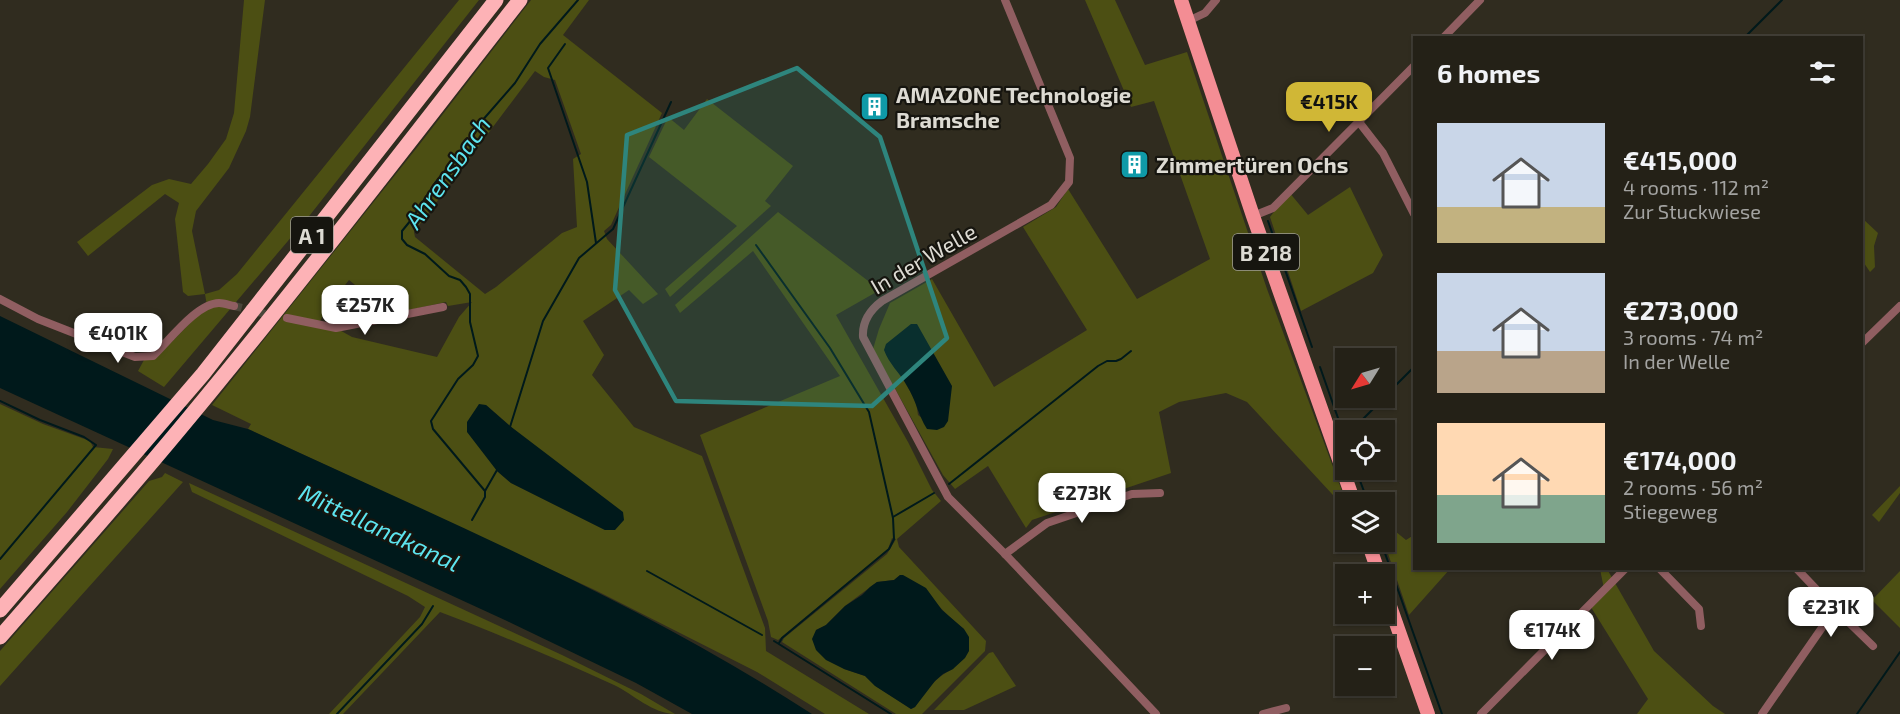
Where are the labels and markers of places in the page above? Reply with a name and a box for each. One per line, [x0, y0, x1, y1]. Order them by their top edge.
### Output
place label: AMAZONE Technologie Bramsche [896, 81, 1131, 132]
pin: €415K [1287, 82, 1371, 133]
building icon: AMAZONE Technologie Bramsche [859, 91, 891, 123]
building icon: Zimmertüren Ochs [1119, 148, 1151, 180]
place label: Zimmertüren Ochs [1156, 151, 1348, 177]
pin: €257K [323, 285, 407, 336]
pin: €401K [76, 313, 160, 364]
pin: €273K [1040, 473, 1124, 524]
pin: €231K [1789, 587, 1873, 638]
pin: €174K [1510, 610, 1594, 661]

